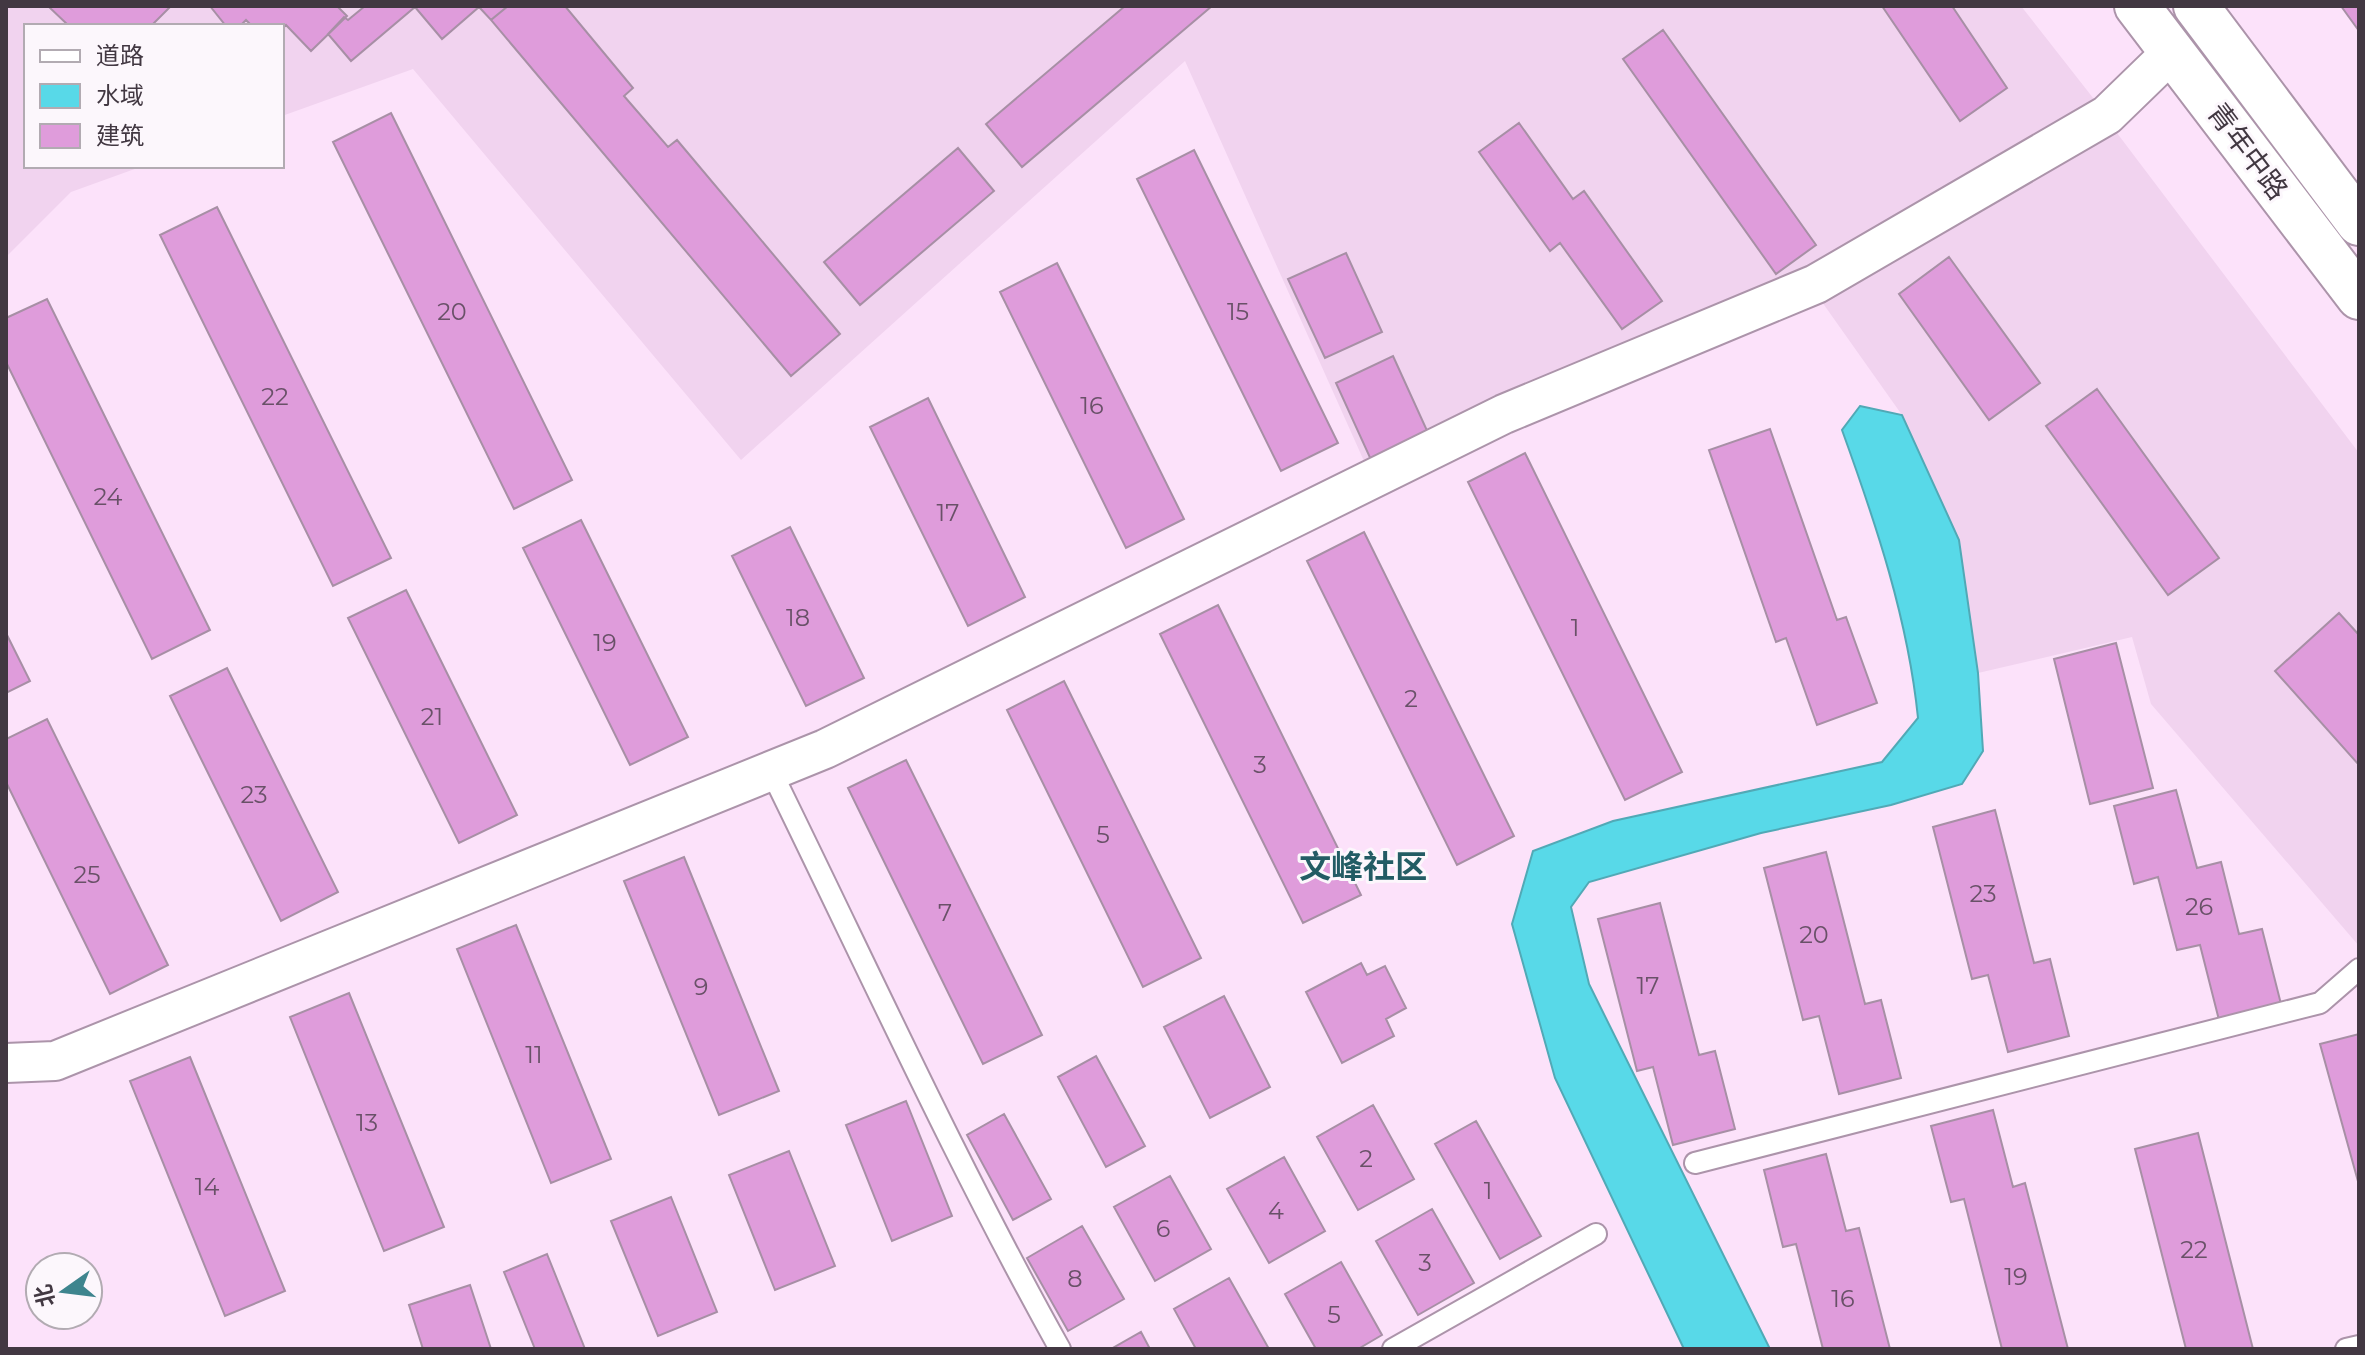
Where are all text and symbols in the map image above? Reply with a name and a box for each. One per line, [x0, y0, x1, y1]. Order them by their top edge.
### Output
legend [24, 24, 284, 168]
text: 道路 [96, 41, 144, 70]
text: 水域 [96, 81, 144, 110]
street label: 青年中路 [2201, 96, 2295, 206]
text: 建筑 [96, 121, 144, 150]
house number: 20 [437, 297, 467, 326]
house number: 15 [1227, 297, 1249, 326]
house number: 22 [261, 382, 289, 411]
house number: 16 [1080, 391, 1104, 420]
house number: 24 [94, 482, 123, 511]
house number: 17 [937, 498, 959, 527]
house number: 18 [786, 603, 810, 632]
house number: 1 [1571, 613, 1579, 642]
house number: 19 [593, 628, 617, 657]
house number: 2 [1404, 684, 1418, 713]
house number: 21 [421, 702, 443, 731]
house number: 3 [1253, 750, 1267, 779]
house number: 23 [240, 780, 268, 809]
house number: 5 [1096, 820, 1110, 849]
district label: 文峰社区 [1299, 847, 1427, 886]
house number: 25 [73, 860, 101, 889]
house number: 23 [1969, 879, 1997, 908]
house number: 26 [2185, 892, 2213, 921]
house number: 7 [938, 898, 952, 927]
house number: 20 [1799, 920, 1829, 949]
house number: 17 [1637, 971, 1659, 1000]
house number: 9 [694, 972, 708, 1001]
house number: 11 [525, 1040, 543, 1069]
house number: 13 [356, 1108, 378, 1137]
house number: 2 [1359, 1144, 1373, 1173]
house number: 14 [195, 1172, 219, 1201]
house number: 1 [1484, 1176, 1492, 1205]
house number: 4 [1268, 1196, 1284, 1225]
house number: 6 [1156, 1214, 1170, 1243]
house number: 22 [2180, 1235, 2208, 1264]
house number: 3 [1418, 1248, 1432, 1277]
north arrow [24, 1251, 104, 1331]
house number: 19 [2004, 1262, 2028, 1291]
house number: 8 [1067, 1264, 1083, 1293]
text: 北 [29, 1282, 61, 1310]
house number: 16 [1831, 1284, 1855, 1313]
house number: 5 [1327, 1300, 1341, 1329]

